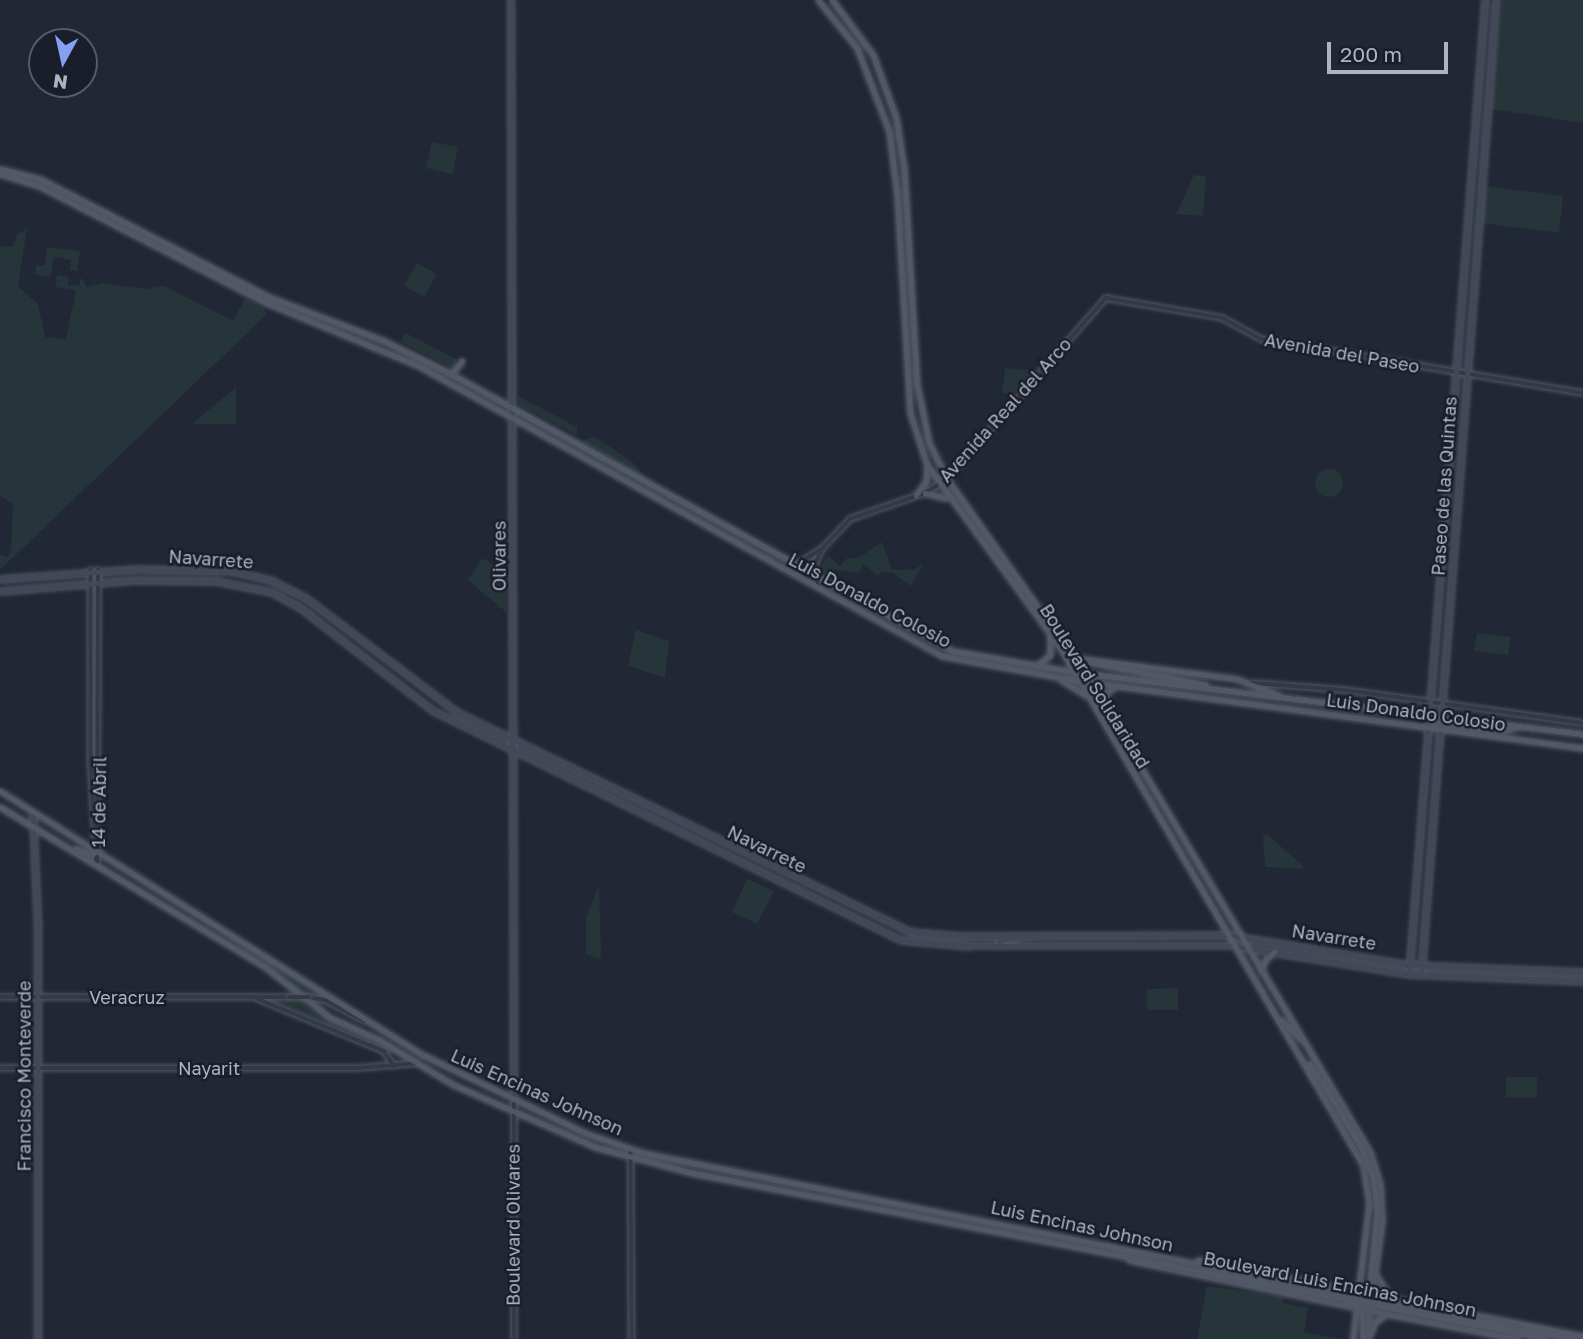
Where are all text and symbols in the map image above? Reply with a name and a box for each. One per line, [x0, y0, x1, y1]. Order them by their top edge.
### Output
north arrow [28, 28, 98, 98]
scale bar [1331, 28, 1452, 72]
text: 200 m [1340, 41, 1402, 67]
text: N [52, 70, 69, 95]
street label: Avenida del Paseo [1263, 329, 1421, 377]
street label: Avenida Real del Arco [934, 333, 1076, 487]
street label: Paseo de las Quintas [1427, 396, 1461, 576]
street label: Olivares [488, 521, 510, 591]
street label: Navarrete [168, 545, 254, 573]
street label: Luis Donaldo Colosio [785, 548, 955, 652]
street label: Boulevard Solidaridad [1036, 600, 1154, 772]
street label: Luis Donaldo Colosio [1325, 689, 1507, 735]
street label: 14 de Abril [87, 756, 111, 848]
street label: Navarrete [724, 821, 810, 877]
street label: Navarrete [1290, 920, 1378, 954]
street label: Francisco Monteverde [13, 980, 35, 1172]
street label: Veracruz [89, 986, 165, 1008]
street label: Luis Encinas Johnson [448, 1044, 626, 1140]
street label: Nayarit [178, 1057, 240, 1079]
street label: Boulevard Olivares [502, 1144, 524, 1306]
street label: Luis Encinas Johnson [989, 1196, 1175, 1256]
street label: Boulevard Luis Encinas Johnson [1202, 1247, 1478, 1321]

